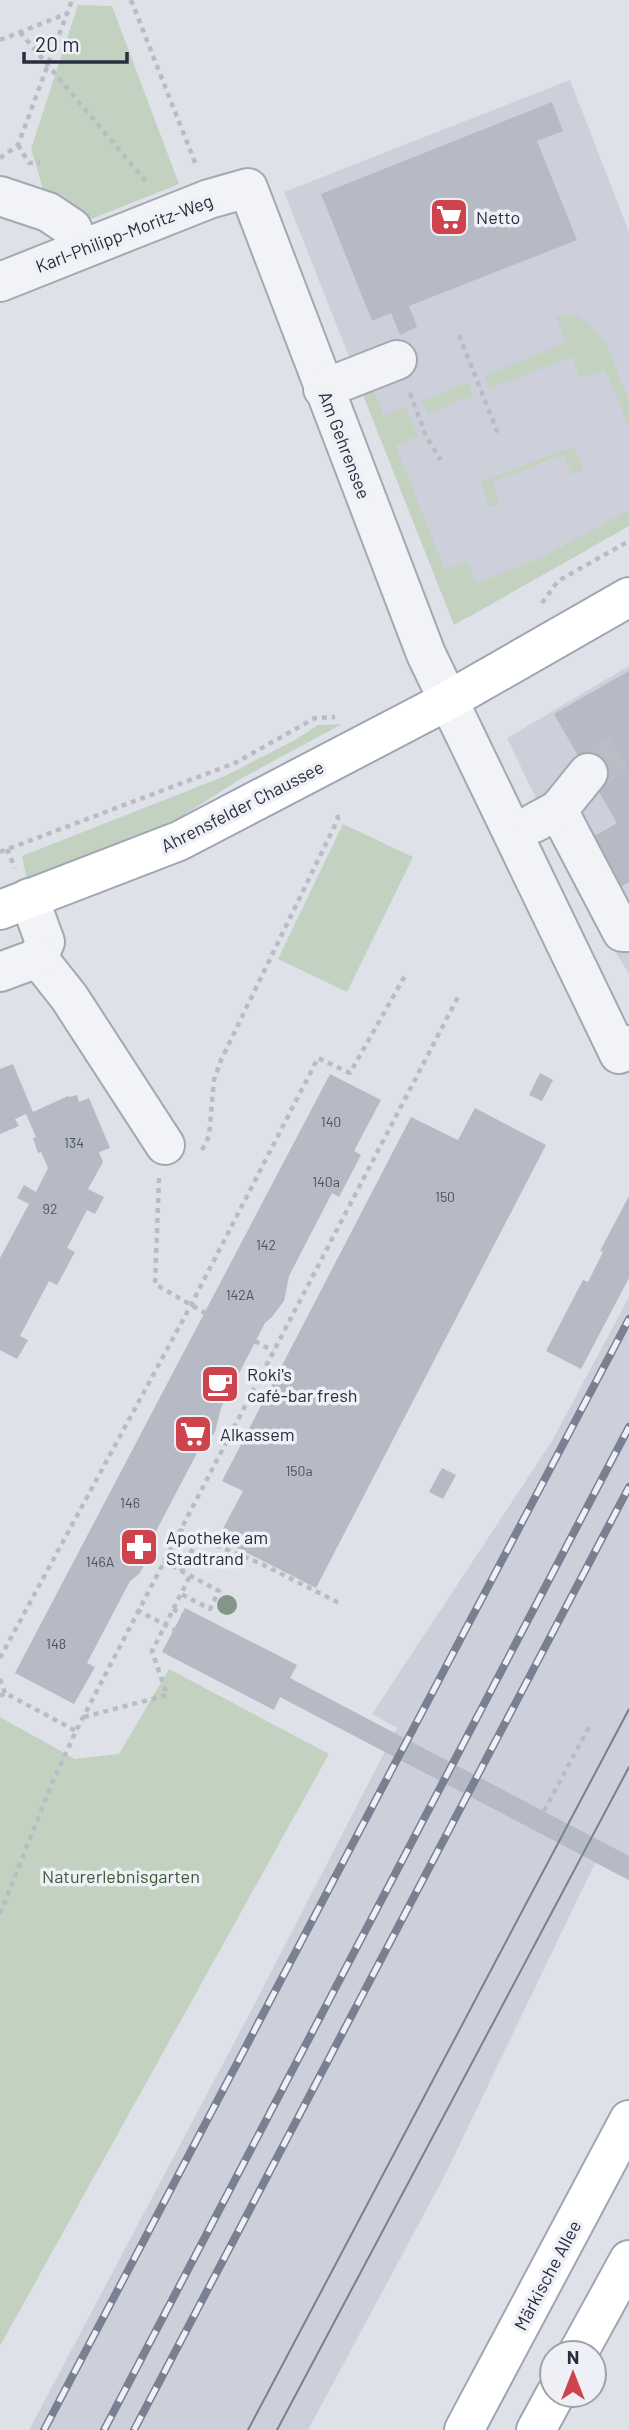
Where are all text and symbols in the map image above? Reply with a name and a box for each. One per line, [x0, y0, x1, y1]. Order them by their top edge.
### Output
scale bar [24, 21, 128, 65]
text: 20 m [35, 31, 80, 56]
street label: Karl-Philipp-Moritz-Weg [32, 189, 216, 277]
supermarket icon: Netto [428, 196, 470, 238]
place label: Netto [476, 206, 520, 228]
street label: Am Gehrensee [314, 388, 376, 502]
street label: Ahrensfelder Chaussee [157, 755, 327, 857]
house number: 140 [321, 1113, 341, 1130]
house number: 134 [64, 1134, 84, 1151]
house number: 140a [312, 1173, 340, 1190]
house number: 150 [435, 1188, 455, 1205]
house number: 92 [43, 1200, 57, 1217]
house number: 142 [256, 1236, 276, 1253]
house number: 142A [226, 1286, 255, 1303]
cafe icon: Roki's café-bar fresh [199, 1363, 241, 1405]
place label: Roki's café-bar fresh [247, 1363, 358, 1406]
supermarket icon: Alkassem [172, 1413, 214, 1455]
place label: Alkassem [220, 1423, 295, 1445]
house number: 150a [285, 1462, 313, 1479]
house number: 146 [120, 1494, 140, 1511]
pharmacy icon: Apotheke am Stadtrand [118, 1526, 160, 1568]
place label: Apotheke am Stadtrand [166, 1526, 268, 1569]
house number: 146A [86, 1553, 115, 1570]
house number: 148 [46, 1635, 66, 1652]
park label: Naturerlebnisgarten [42, 1865, 200, 1887]
street label: Märkische Allee [509, 2216, 585, 2334]
north arrow [538, 2339, 608, 2409]
text: N [567, 2345, 579, 2368]

